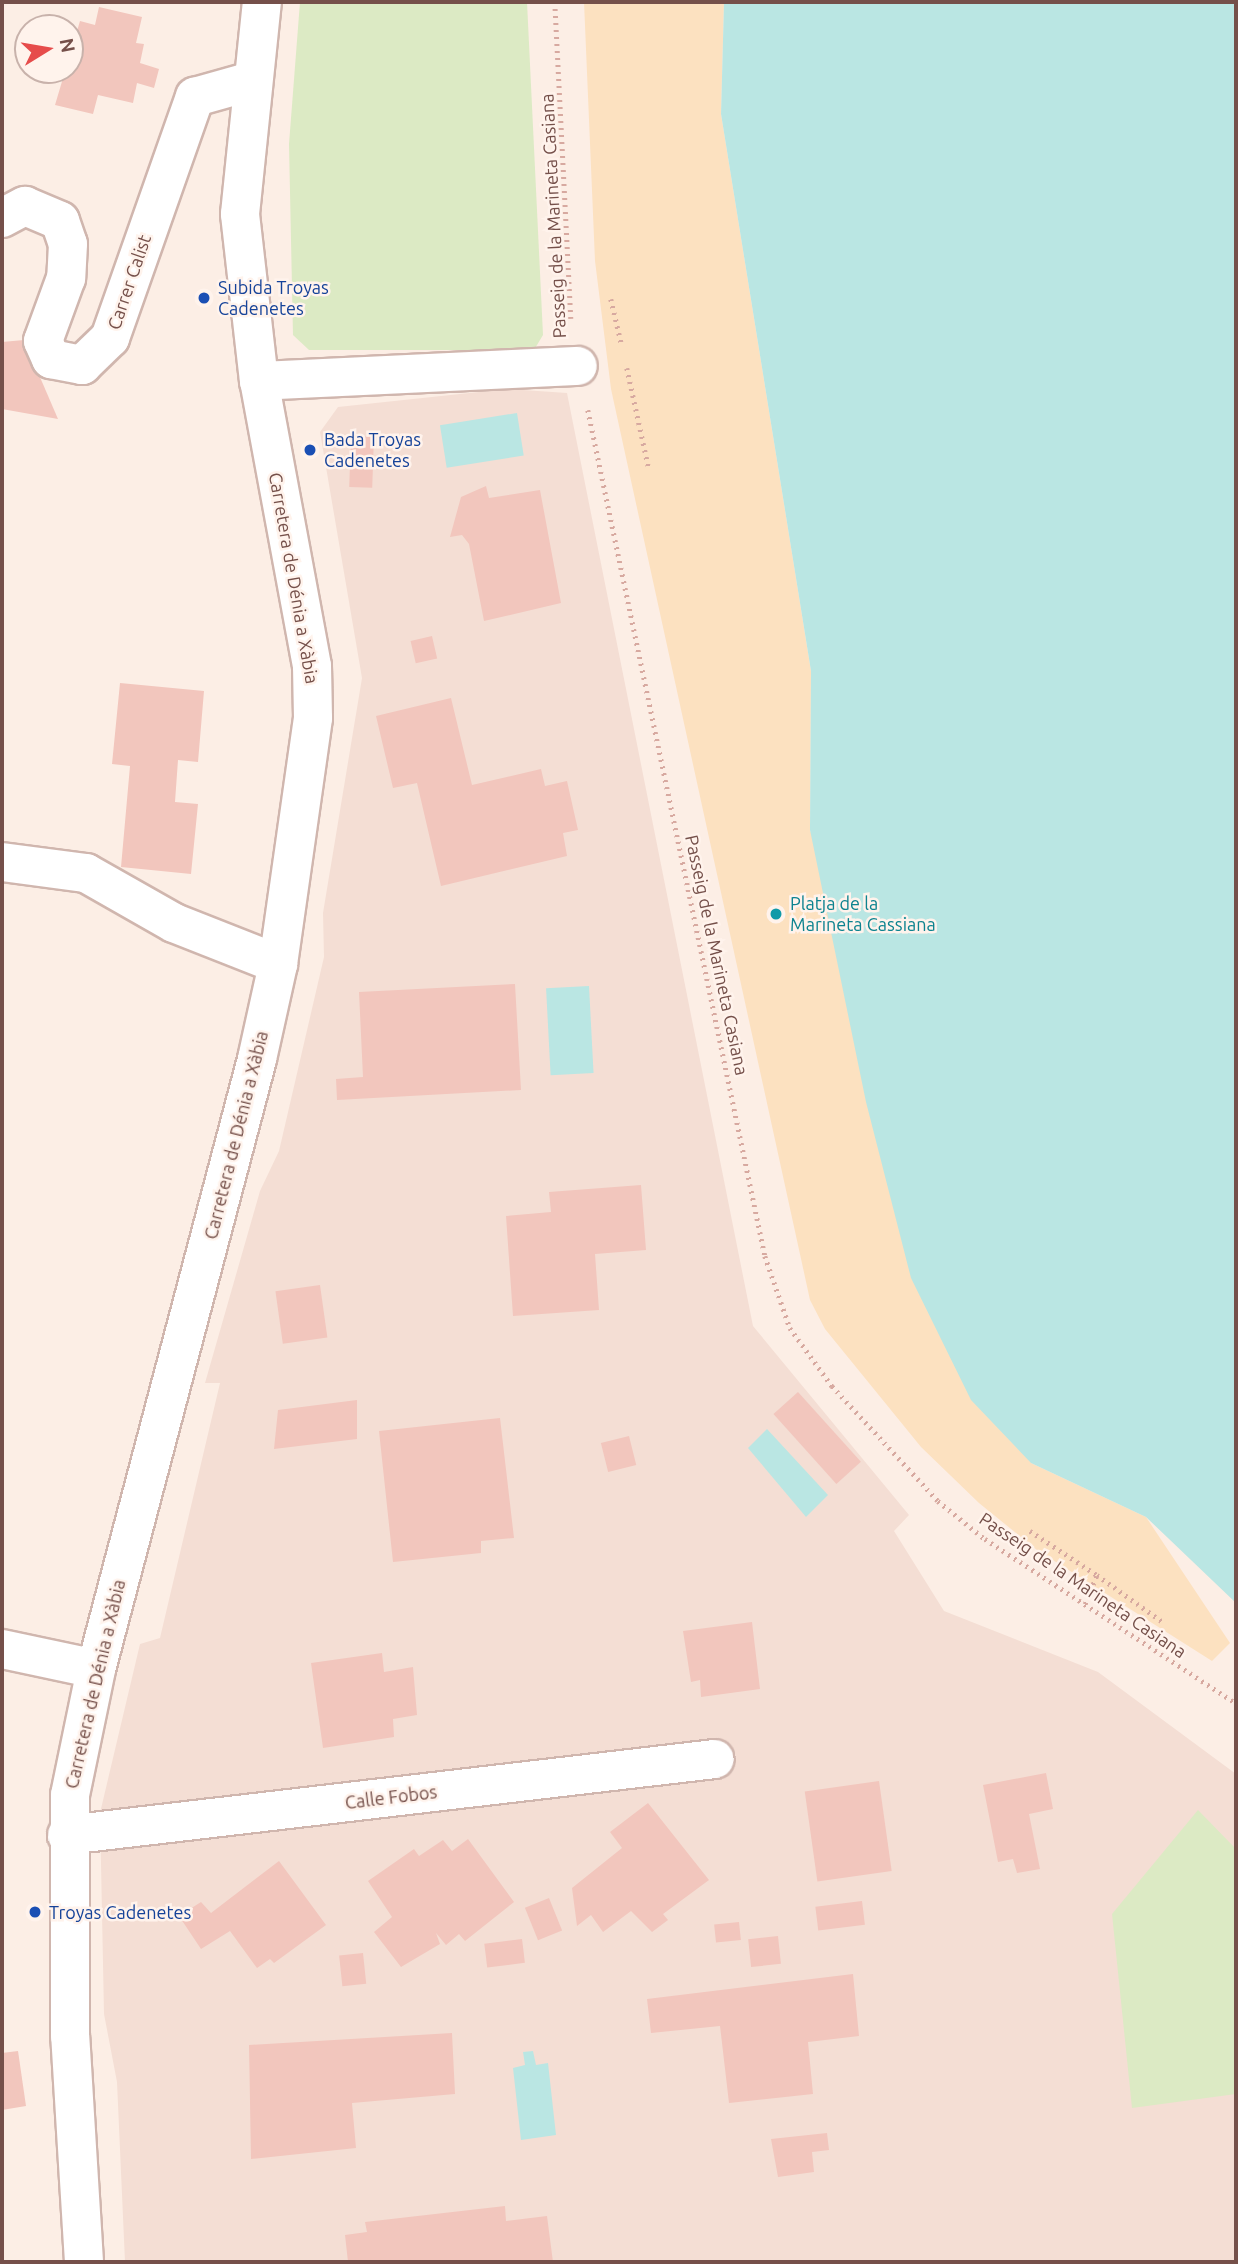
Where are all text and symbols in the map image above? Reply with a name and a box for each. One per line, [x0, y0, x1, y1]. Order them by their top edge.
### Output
north arrow [14, 14, 84, 84]
text: N [55, 36, 80, 54]
street label: Passeig de la Marineta Casiana [536, 93, 570, 339]
street label: Carrer Calist [103, 232, 155, 332]
place label: Subida Troyas Cadenetes [218, 277, 329, 320]
marker: Subida Troyas Cadenetes [196, 290, 212, 306]
place label: Bada Troyas Cadenetes [324, 429, 421, 472]
marker: Bada Troyas Cadenetes [302, 442, 318, 458]
street label: Carretera de Dénia a Xàbia [265, 471, 323, 685]
street label: Passeig de la Marineta Casiana [681, 833, 753, 1077]
place label: Platja de la Marineta Cassiana [790, 893, 936, 936]
marker: Platja de la Marineta Cassiana [768, 906, 784, 922]
street label: Carretera de Dénia a Xàbia [200, 1029, 272, 1241]
street label: Passeig de la Marineta Casiana [975, 1508, 1191, 1662]
street label: Carretera de Dénia a Xàbia [60, 1577, 130, 1791]
street label: Calle Fobos [344, 1781, 438, 1813]
place label: Troyas Cadenetes [49, 1901, 191, 1923]
marker: Troyas Cadenetes [27, 1904, 43, 1920]

